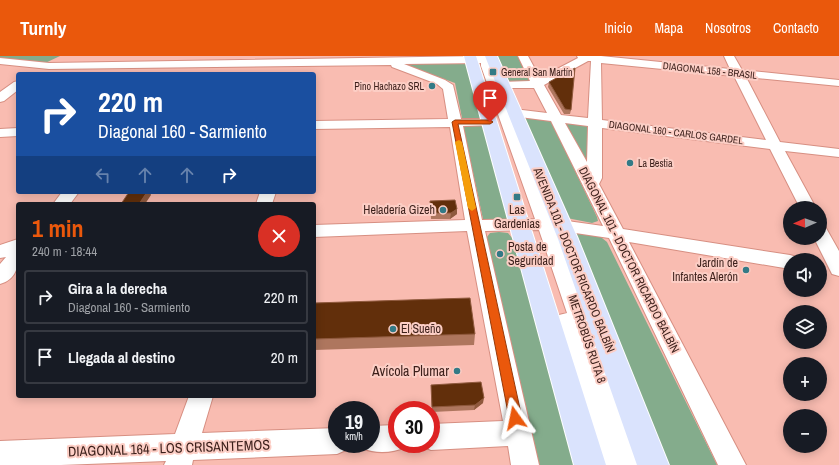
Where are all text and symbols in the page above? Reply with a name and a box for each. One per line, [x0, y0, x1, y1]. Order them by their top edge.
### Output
text: Turnly [20, 15, 66, 41]
text: Inicio [604, 19, 632, 37]
text: Mapa [654, 19, 683, 37]
text: Nosotros [705, 19, 751, 37]
text: Contacto [773, 19, 819, 37]
street label: DIAGONAL 158 - BRASIL [662, 59, 758, 82]
place label: General San Martín [501, 66, 573, 79]
marker: General San Martín [488, 67, 498, 77]
place label: Pino Hachazo SRL [354, 80, 424, 93]
marker: Pino Hachazo SRL [427, 81, 437, 91]
pin [473, 81, 507, 122]
text: 220 m [98, 83, 163, 121]
icon: arrive [479, 87, 501, 109]
icon: right [32, 88, 84, 140]
street label: DIAGONAL 160 - CARLOS GARDEL [608, 118, 744, 147]
text: Diagonal 160 - Sarmiento [98, 119, 267, 144]
place label: La Bestia [638, 157, 673, 170]
marker: La Bestia [625, 158, 635, 168]
icon: left [92, 164, 114, 186]
icon: ahead [134, 164, 156, 186]
icon: ahead [176, 164, 198, 186]
icon: right [218, 164, 240, 186]
street label: AVENIDA 101 - DOCTOR RICARDO BALBÍN [529, 164, 619, 355]
street label: DIAGONAL 101 - DOCTOR RICARDO BALBÍN [575, 164, 683, 356]
marker: Las Gardenias [512, 192, 522, 202]
north arrow [783, 201, 827, 245]
map controls [783, 201, 827, 453]
place label: Heladería Gizeh [363, 202, 435, 218]
place label: Las Gardenias [494, 202, 540, 232]
marker: Heladería Gizeh [438, 205, 448, 215]
text: 1 min [32, 212, 83, 244]
button: close [258, 215, 300, 257]
place label: Posta de Seguridad [508, 239, 553, 269]
text: 240 m · 18:44 [32, 243, 97, 260]
marker: Posta de Seguridad [495, 249, 505, 259]
button: sound [783, 253, 827, 297]
place label: Jardín de Infantes Alerón [672, 255, 738, 285]
marker: Jardín de Infantes Alerón [741, 265, 751, 275]
text: Gira a la derecha [68, 278, 167, 299]
icon: right [34, 286, 56, 308]
text: 220 m [264, 287, 298, 308]
street label: METROBÚS RUTA 8 [564, 293, 610, 385]
text: Diagonal 160 - Sarmiento [68, 299, 190, 316]
button: layers [783, 305, 827, 349]
place label: El Sueño [401, 321, 441, 337]
marker: El Sueño [388, 324, 398, 334]
icon: arrive [34, 346, 56, 368]
text: Llegada al destino [68, 347, 175, 368]
text: 20 m [271, 347, 298, 368]
button: + [783, 357, 827, 401]
place label: Avícola Plumar [371, 362, 449, 380]
marker: Avícola Plumar [452, 366, 462, 376]
position arrow [494, 397, 536, 439]
speed limit sign: 30 [388, 401, 440, 453]
text: 19 [345, 408, 363, 435]
button: − [783, 409, 827, 453]
text: km/h [345, 430, 363, 443]
street label: DIAGONAL 164 - LOS CRISANTEMOS [68, 435, 271, 461]

